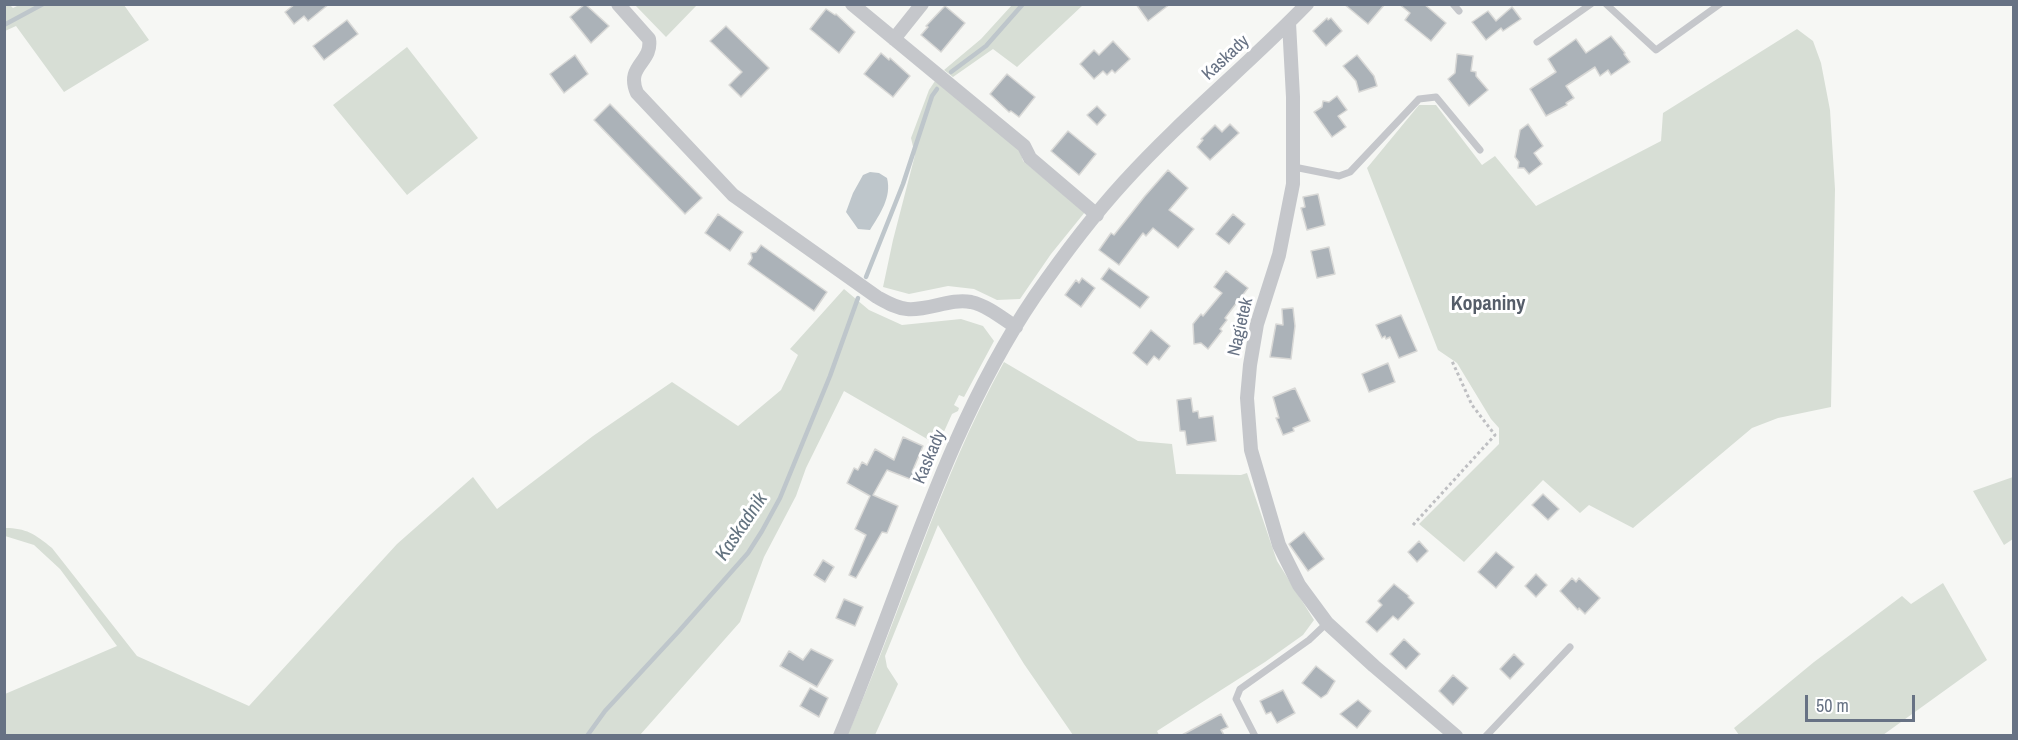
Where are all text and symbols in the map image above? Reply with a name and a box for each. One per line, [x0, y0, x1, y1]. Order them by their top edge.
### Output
street label: Kaskady [1198, 31, 1254, 85]
district label: Kopaniny [1451, 293, 1525, 317]
street label: Nagietek [1224, 296, 1258, 358]
street label: Kaskady [909, 427, 951, 487]
water label: Kaskadnik [711, 489, 773, 565]
scale bar [1808, 683, 1918, 721]
text: 50 m [1816, 693, 1849, 718]

